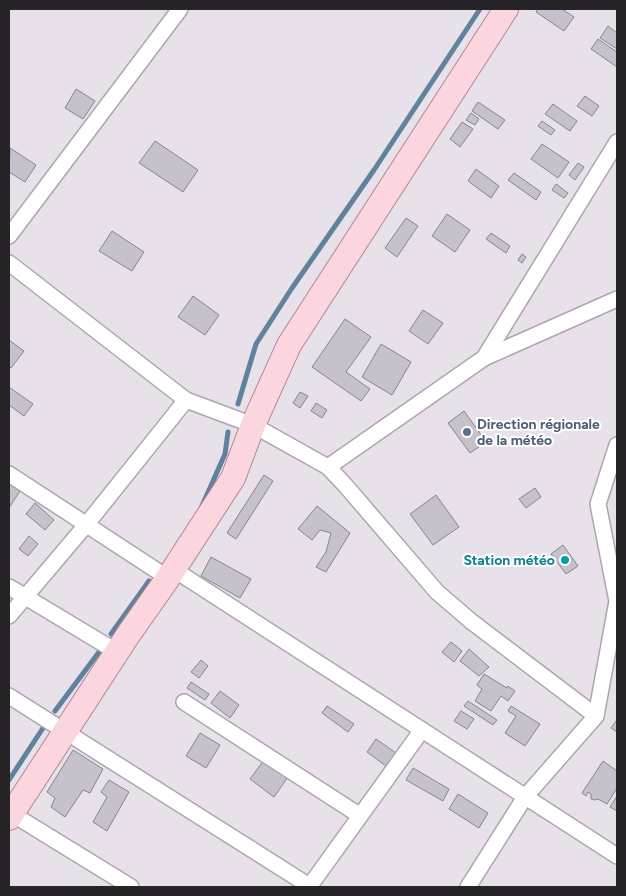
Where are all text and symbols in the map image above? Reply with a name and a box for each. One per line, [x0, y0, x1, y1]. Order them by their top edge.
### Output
place label: Direction régionale de la météo [477, 416, 600, 449]
marker: Direction régionale de la météo [461, 426, 473, 438]
place label: Station météo [463, 552, 555, 569]
marker: Station météo [559, 554, 571, 566]

